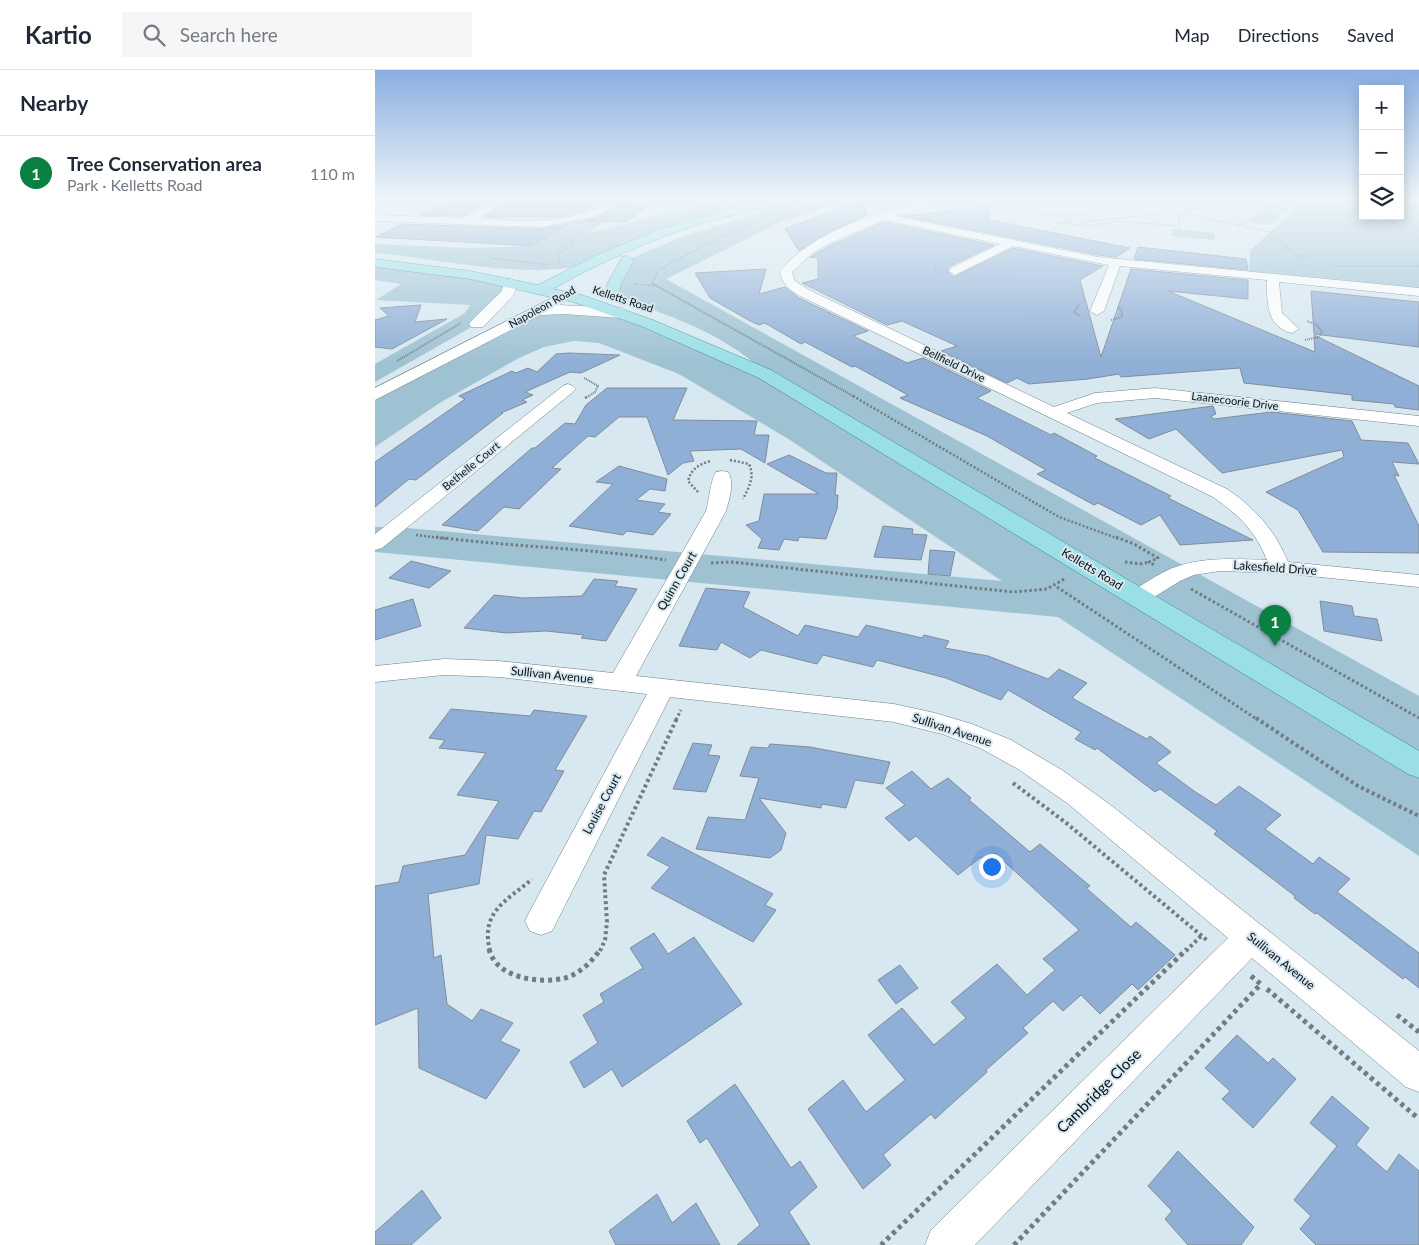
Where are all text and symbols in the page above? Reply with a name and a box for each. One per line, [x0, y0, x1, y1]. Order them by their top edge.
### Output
search box [122, 12, 472, 57]
text: Kartio [25, 20, 92, 49]
icon: search [140, 21, 168, 49]
text: Search here [180, 23, 278, 46]
text: Map [1174, 24, 1210, 46]
text: Directions [1238, 24, 1319, 46]
text: Saved [1347, 24, 1394, 46]
map controls [1359, 85, 1404, 220]
button: + [1359, 85, 1404, 130]
text: Nearby [20, 90, 88, 115]
button: − [1359, 130, 1404, 175]
text: Tree Conservation area [67, 152, 262, 175]
text: 1 [31, 164, 41, 183]
text: 110 m [310, 164, 355, 183]
text: Park · Kelletts Road [67, 175, 202, 194]
button: layers [1359, 175, 1404, 220]
street label: Napoleon Road [506, 283, 577, 330]
street label: Kelletts Road [591, 283, 655, 314]
street label: Bellfield Drive [921, 343, 988, 384]
street label: Laanecoorie Drive [1191, 389, 1280, 412]
street label: Bethelle Court [439, 438, 502, 493]
street label: Kelletts Road [1059, 544, 1126, 593]
street label: Quinn Court [654, 548, 700, 613]
street label: Lakesfield Drive [1233, 557, 1317, 578]
pin: 1 [1259, 605, 1291, 646]
street label: Sullivan Avenue [510, 663, 594, 686]
street label: Sullivan Avenue [910, 710, 994, 749]
street label: Louise Court [579, 770, 624, 837]
your location [979, 854, 1005, 880]
street label: Sullivan Avenue [1244, 929, 1318, 992]
street label: Cambridge Close [1052, 1044, 1144, 1136]

